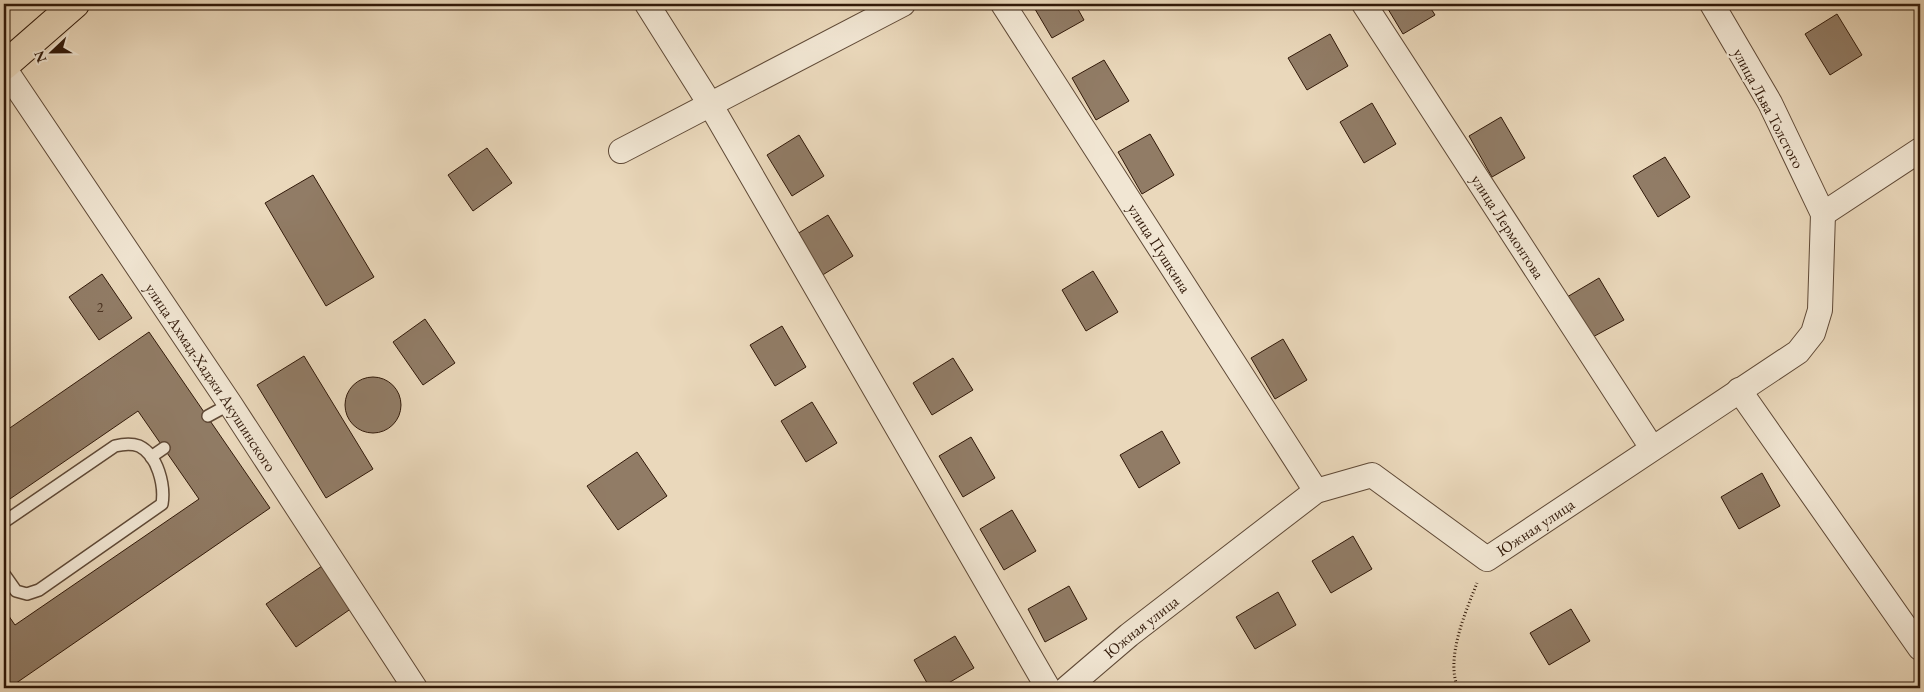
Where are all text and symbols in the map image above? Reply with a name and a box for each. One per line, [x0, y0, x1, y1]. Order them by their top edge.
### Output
north arrow [28, 28, 78, 78]
street label: улица Льва Толстого [1728, 44, 1809, 172]
text: N [29, 48, 50, 65]
street label: улица Лермонтова [1466, 170, 1550, 283]
street label: улица Пушкина [1123, 199, 1196, 298]
street label: улица Ахмад-Хаджи Акушинского [140, 279, 281, 476]
house number: 2 [97, 298, 104, 316]
street label: Южная улица [1492, 493, 1579, 561]
street label: Южная улица [1099, 590, 1183, 663]

